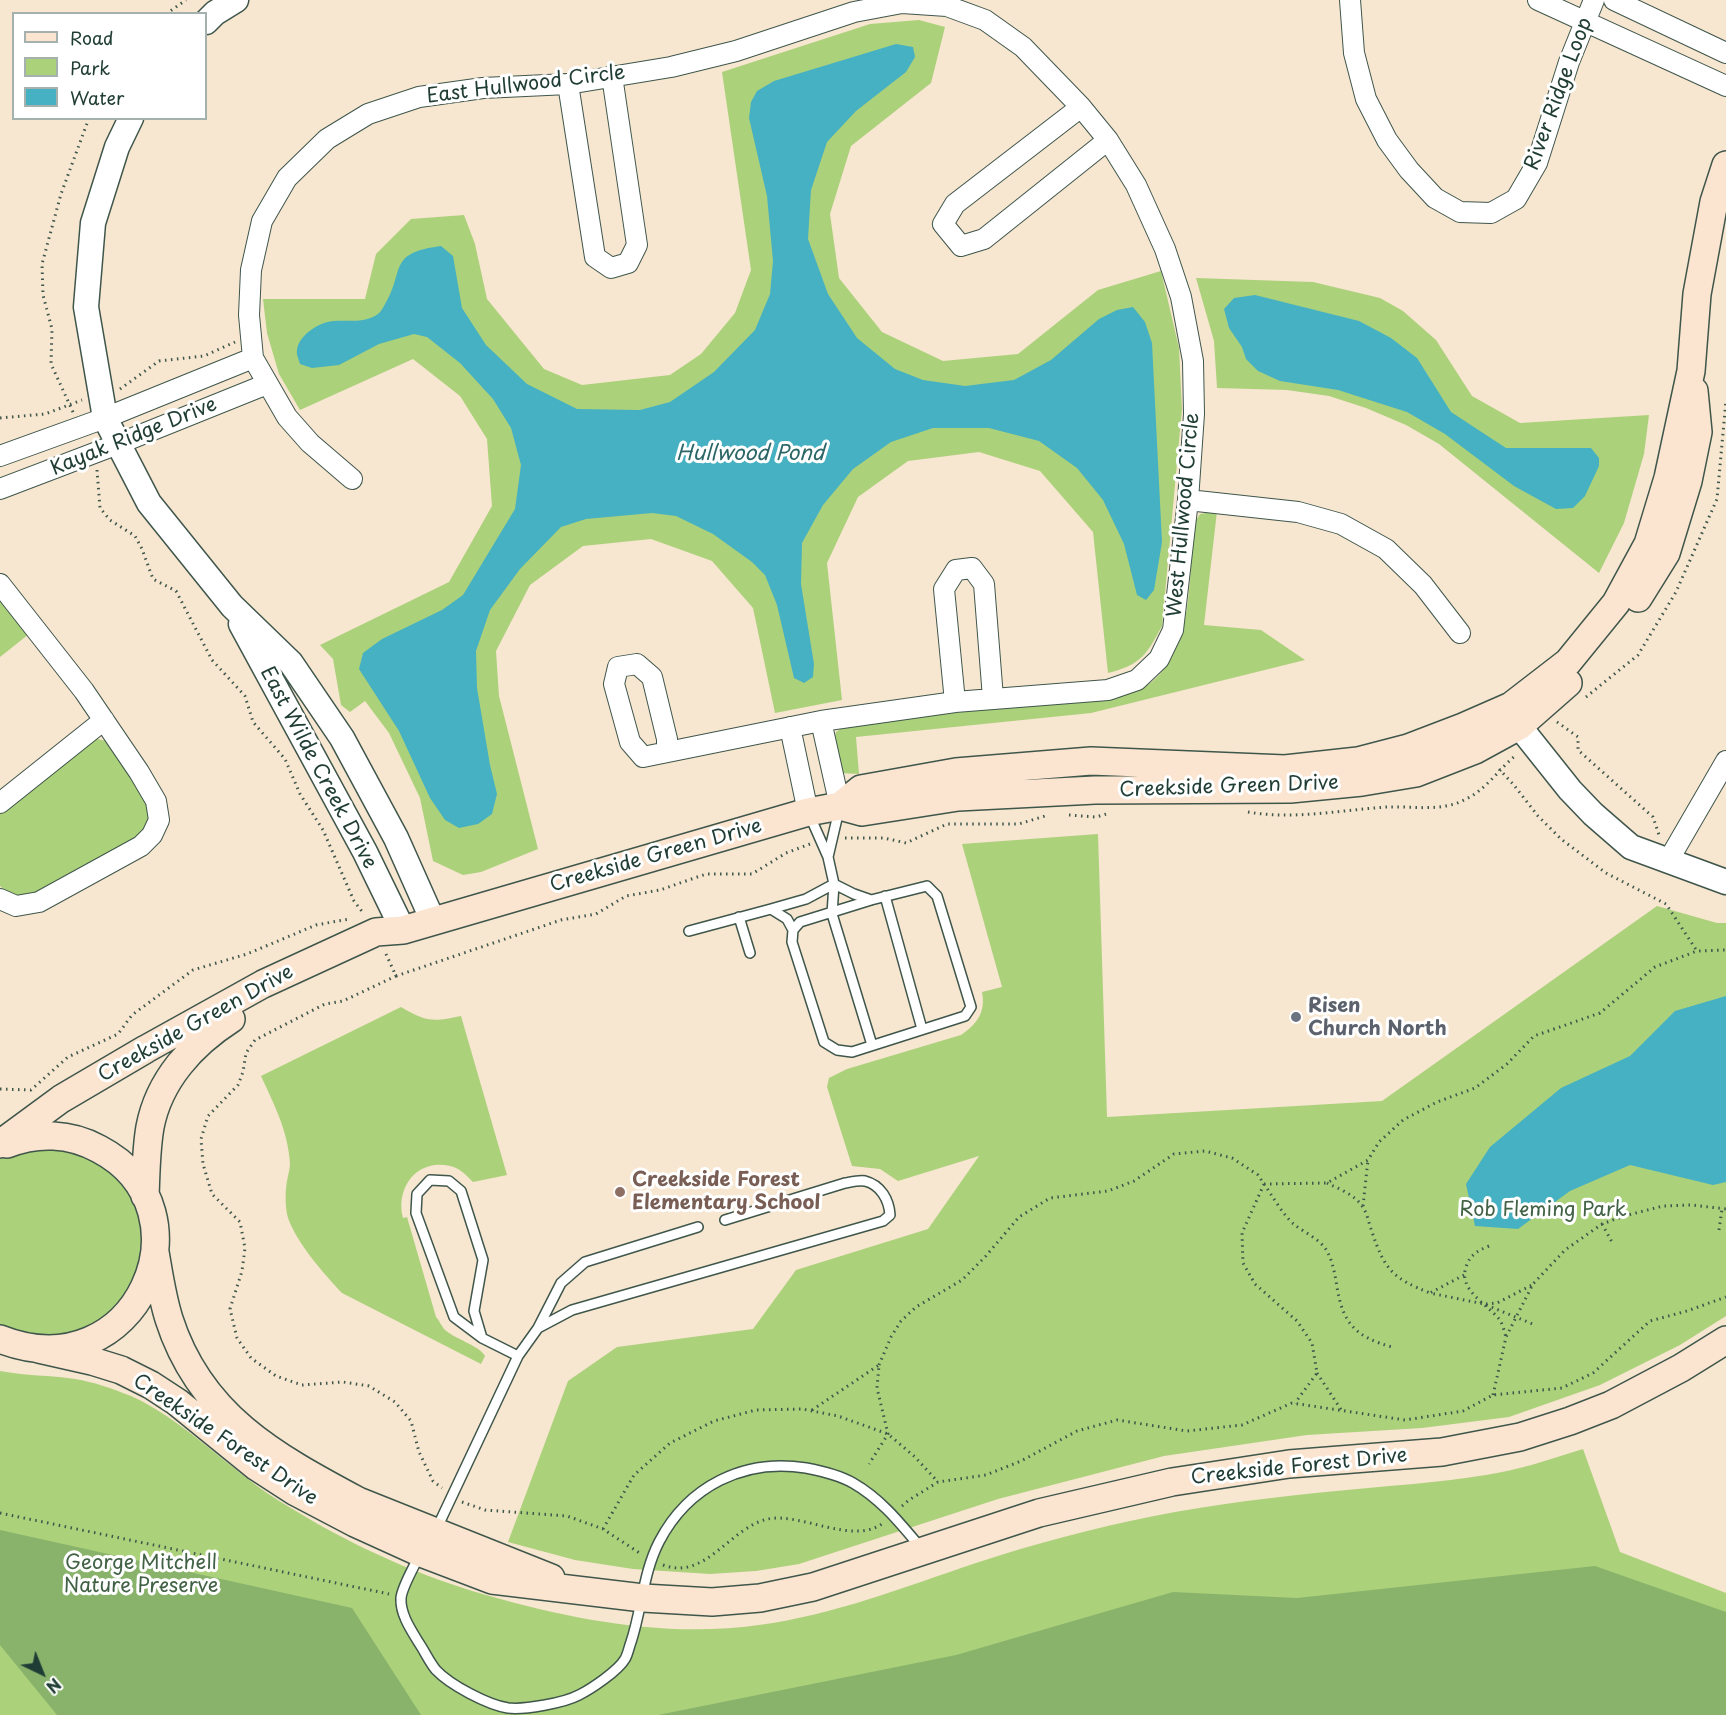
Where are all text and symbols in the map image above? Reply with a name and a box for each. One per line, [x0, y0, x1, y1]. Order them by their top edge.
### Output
legend [12, 12, 207, 120]
street label: River Ridge Loop [1520, 14, 1598, 174]
text: Road [70, 24, 114, 51]
text: Park [70, 54, 110, 81]
street label: East Hullwood Circle [425, 61, 627, 109]
text: Water [70, 84, 124, 111]
street label: Kayak Ridge Drive [47, 393, 221, 481]
street label: West Hullwood Circle [1163, 412, 1205, 618]
water label: Hullwood Pond [676, 441, 824, 467]
street label: East Wilde Creek Drive [255, 663, 381, 873]
street label: Creekside Green Drive [1119, 771, 1339, 803]
street label: Creekside Green Drive [547, 814, 765, 898]
street label: Creekside Green Drive [94, 960, 298, 1088]
place label: Risen Church North [1308, 994, 1447, 1041]
marker: Risen Church North [1289, 1010, 1303, 1024]
place label: Creekside Forest Elementary School [632, 1168, 820, 1215]
marker: Creekside Forest Elementary School [613, 1185, 627, 1199]
park label: Rob Fleming Park [1459, 1198, 1627, 1222]
street label: Creekside Forest Drive [128, 1369, 322, 1511]
street label: Creekside Forest Drive [1190, 1444, 1408, 1490]
park label: George Mitchell Nature Preserve [64, 1551, 218, 1598]
north arrow [12, 1643, 72, 1703]
text: N [41, 1673, 67, 1699]

